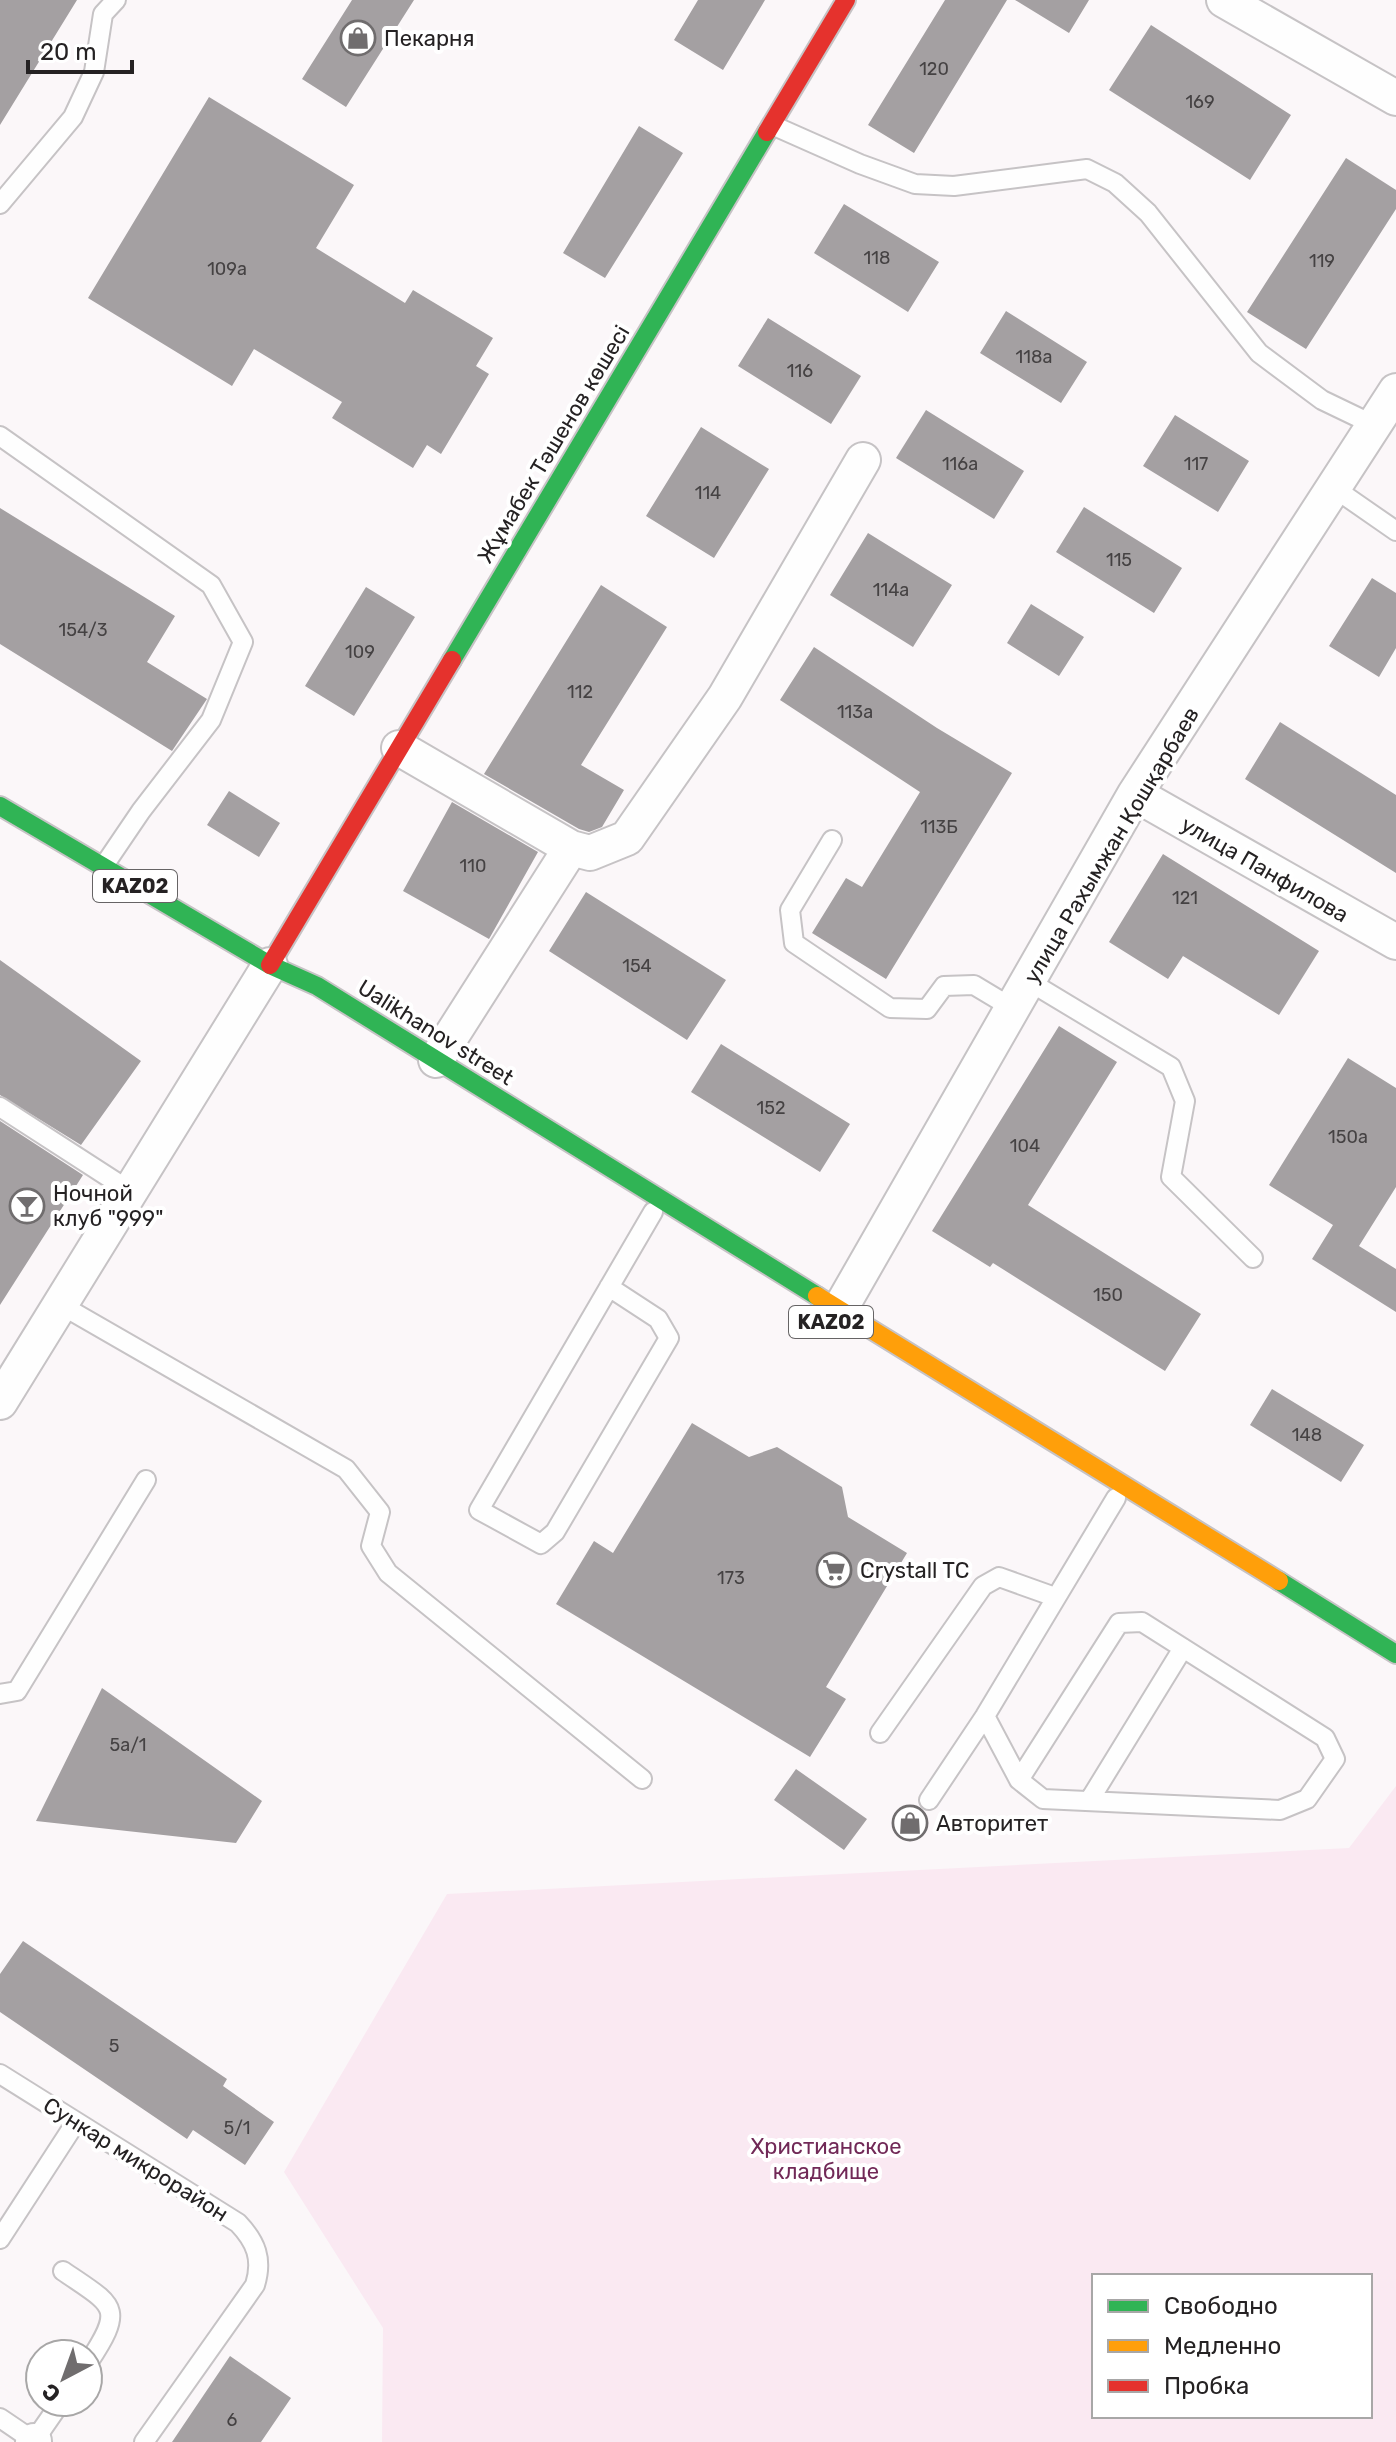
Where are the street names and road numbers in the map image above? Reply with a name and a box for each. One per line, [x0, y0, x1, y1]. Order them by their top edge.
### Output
street label: Жұмабек Тәшенов көшесі [472, 320, 635, 568]
street label: улица Рахымжан Қошқарбаев [1018, 702, 1205, 988]
street label: улица Панфилова [1176, 810, 1353, 928]
road number: KАZ02 [93, 870, 177, 902]
street label: Ualikhanov street [353, 974, 519, 1091]
road number: KАZ02 [789, 1306, 873, 1338]
street label: Сункар микрорайон [38, 2091, 233, 2227]

